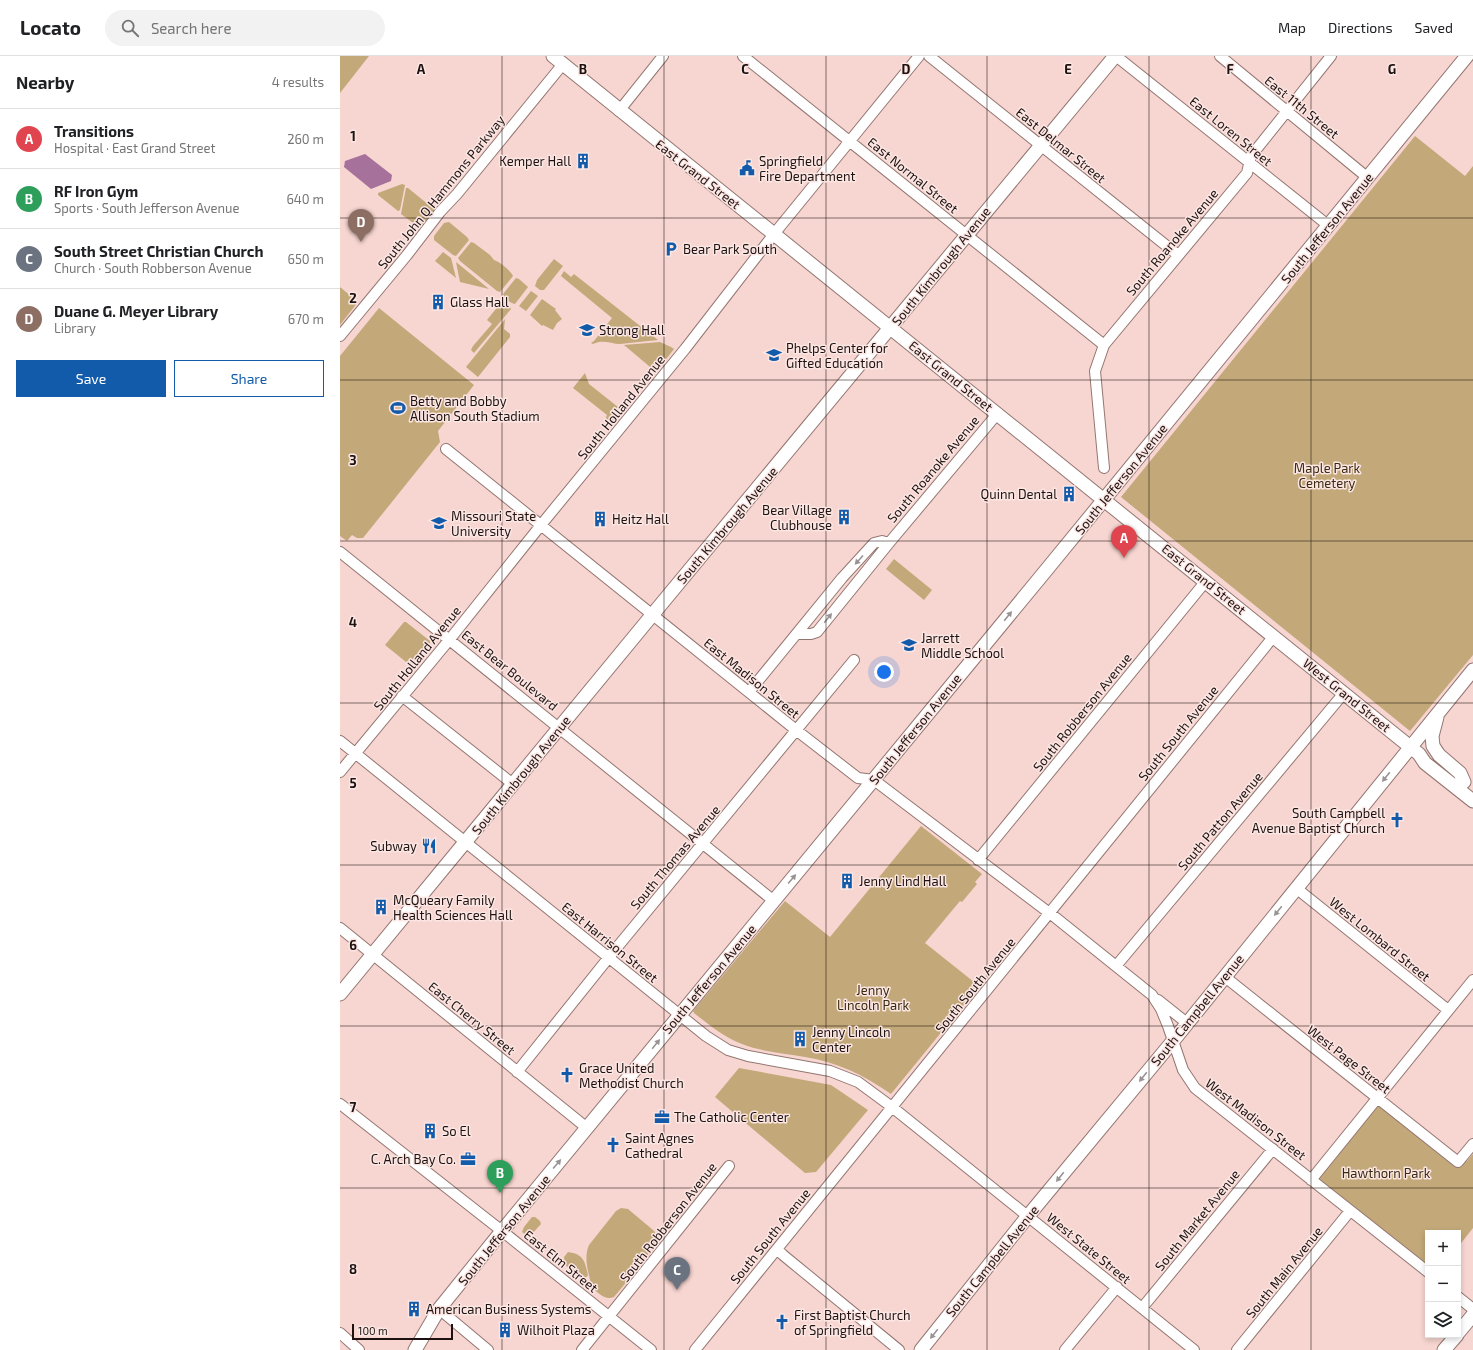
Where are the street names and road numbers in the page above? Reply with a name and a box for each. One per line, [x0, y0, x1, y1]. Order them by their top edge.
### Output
street label: East 11th Street [1262, 72, 1342, 142]
street label: East Loren Street [1187, 93, 1276, 169]
street label: East Delmar Street [1013, 104, 1109, 186]
street label: South John Q Hammons Parkway [374, 112, 508, 272]
street label: East Normal Street [865, 134, 961, 216]
street label: East Grand Street [652, 136, 744, 212]
street label: South Jefferson Avenue [1277, 169, 1377, 287]
street label: South Roanoke Avenue [1123, 185, 1221, 299]
street label: South Kimbrough Avenue [888, 203, 994, 329]
street label: East Grand Street [906, 337, 996, 415]
street label: South Holland Avenue [574, 352, 668, 462]
street label: South Roanoke Avenue [884, 412, 982, 526]
street label: South Jefferson Avenue [1071, 420, 1171, 538]
street label: South Kimbrough Avenue [673, 463, 781, 587]
street label: East Grand Street [1159, 540, 1249, 618]
street label: South Holland Avenue [370, 603, 464, 713]
street label: East Bear Boulevard [459, 626, 561, 714]
street label: East Madison Street [701, 634, 803, 722]
street label: South Robberson Avenue [1029, 650, 1135, 774]
street label: West Grand Street [1300, 655, 1394, 735]
street label: South Jefferson Avenue [865, 670, 965, 788]
street label: South South Avenue [1135, 682, 1221, 784]
street label: South Kimbrough Avenue [468, 712, 574, 838]
street label: South Patton Avenue [1174, 769, 1266, 873]
street label: South Thomas Avenue [627, 802, 723, 912]
street label: West Lombard Street [1326, 893, 1434, 985]
street label: East Harrison Street [559, 898, 661, 986]
street label: South Jefferson Avenue [659, 921, 759, 1037]
street label: South South Avenue [932, 934, 1018, 1036]
street label: South Campbell Avenue [1147, 951, 1247, 1069]
street label: East Cherry Street [425, 978, 519, 1058]
street label: West Page Street [1304, 1021, 1394, 1097]
street label: West Madison Street [1202, 1075, 1310, 1163]
street label: South Robberson Avenue [616, 1159, 720, 1285]
street label: South Market Avenue [1151, 1166, 1243, 1274]
street label: South Jefferson Avenue [454, 1171, 554, 1289]
street label: South South Avenue [727, 1185, 813, 1287]
street label: South Campbell Avenue [942, 1202, 1042, 1320]
street label: West State Street [1044, 1209, 1134, 1287]
street label: South Main Avenue [1242, 1223, 1326, 1321]
street label: East Elm Street [521, 1226, 601, 1296]

